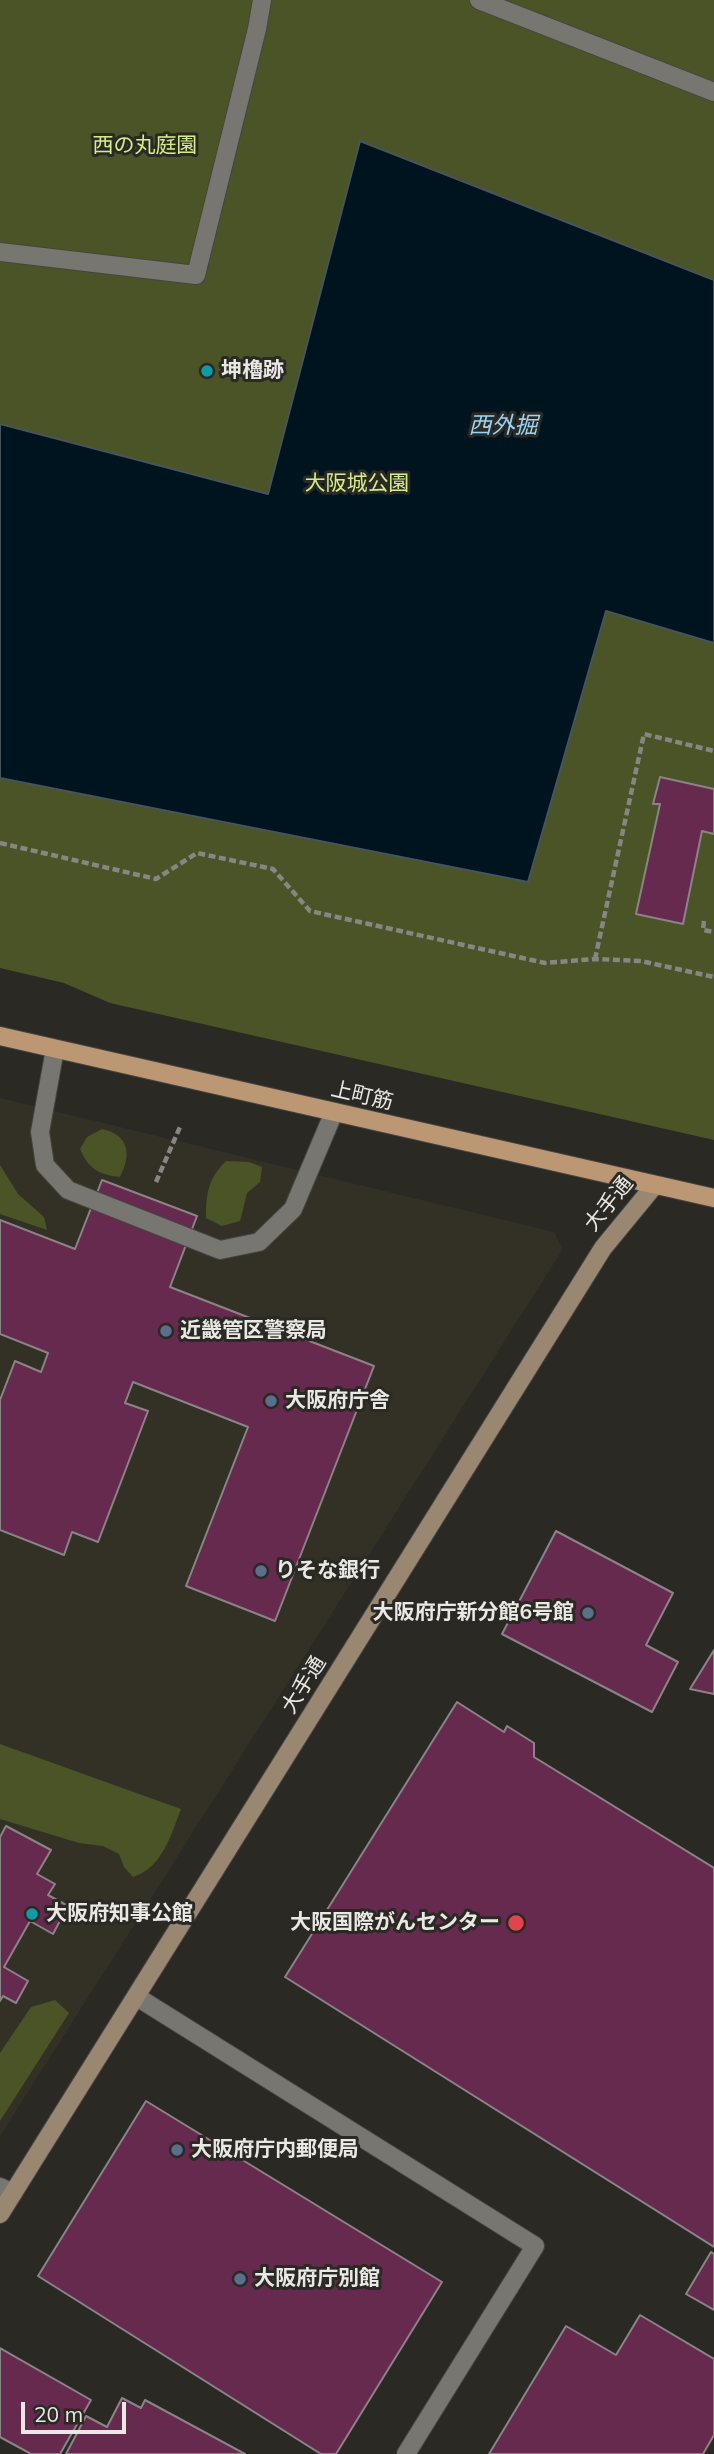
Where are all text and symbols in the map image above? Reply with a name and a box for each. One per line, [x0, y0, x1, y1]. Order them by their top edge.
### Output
park label: 西の丸庭園 [93, 133, 197, 159]
place label: 坤櫓跡 [221, 358, 284, 384]
marker: 坤櫓跡 [199, 363, 215, 379]
water label: 西外掘 [469, 412, 537, 440]
park label: 大阪城公園 [305, 471, 409, 497]
street label: 上町筋 [328, 1077, 396, 1115]
street label: 大手通 [579, 1172, 639, 1236]
place label: 近畿管区警察局 [180, 1318, 327, 1344]
marker: 近畿管区警察局 [158, 1323, 174, 1339]
place label: 大阪府庁舎 [285, 1388, 390, 1414]
marker: 大阪府庁舎 [263, 1393, 279, 1409]
place label: りそな銀行 [275, 1558, 380, 1584]
marker: りそな銀行 [253, 1563, 269, 1579]
place label: 大阪府庁新分館6号館 [372, 1600, 574, 1626]
marker: 大阪府庁新分館6号館 [580, 1605, 596, 1621]
street label: 大手通 [277, 1652, 331, 1718]
place label: 大阪府知事公館 [46, 1901, 193, 1927]
marker: 大阪府知事公館 [24, 1906, 40, 1922]
place label: 大阪国際がんセンター [290, 1910, 500, 1936]
marker: 大阪国際がんセンター [506, 1913, 526, 1933]
place label: 大阪府庁内郵便局 [191, 2137, 359, 2163]
marker: 大阪府庁内郵便局 [169, 2142, 185, 2158]
place label: 大阪府庁別館 [254, 2266, 380, 2292]
marker: 大阪府庁別館 [232, 2271, 248, 2287]
scale bar [24, 2388, 130, 2432]
text: 20 m [34, 2401, 83, 2427]

